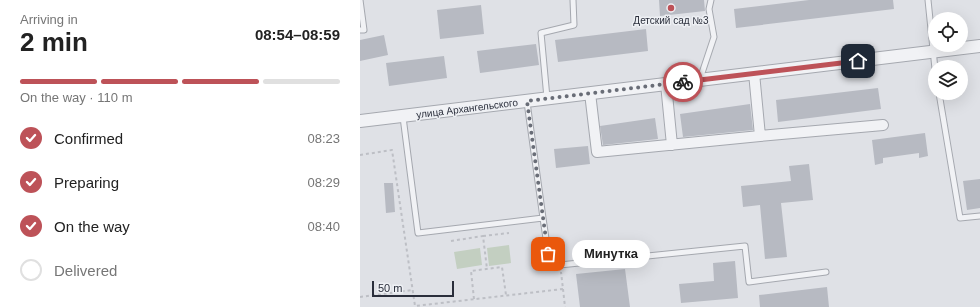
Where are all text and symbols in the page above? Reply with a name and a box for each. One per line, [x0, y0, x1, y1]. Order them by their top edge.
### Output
marker: Детский сад №3 [666, 3, 676, 13]
text: Arriving in [20, 12, 78, 27]
map controls [928, 12, 968, 100]
button: locate [928, 12, 968, 52]
place label: Детский сад №3 [633, 15, 709, 26]
text: 08:54–08:59 [255, 26, 340, 43]
text: 2 min [20, 27, 88, 57]
pin [841, 44, 875, 78]
icon: home [847, 50, 869, 72]
button: layers [928, 60, 968, 100]
courier [663, 62, 703, 102]
icon: bike [672, 71, 694, 93]
text: On the way · 110 m [20, 90, 132, 105]
street label: улица Архангельского [416, 97, 519, 120]
icon: check [20, 127, 42, 149]
text: Confirmed [54, 130, 123, 147]
text: 08:23 [307, 131, 340, 146]
icon: check [20, 171, 42, 193]
text: Preparing [54, 174, 119, 191]
text: 08:29 [307, 175, 340, 190]
icon: check [20, 215, 42, 237]
text: On the way [54, 218, 130, 235]
text: 08:40 [307, 219, 340, 234]
pin [531, 237, 565, 271]
callout: Минутка [572, 240, 650, 268]
icon: bag [537, 243, 559, 265]
text: Минутка [584, 246, 638, 261]
text: Delivered [54, 262, 117, 279]
scale bar [372, 279, 454, 298]
text: 50 m [378, 282, 402, 294]

